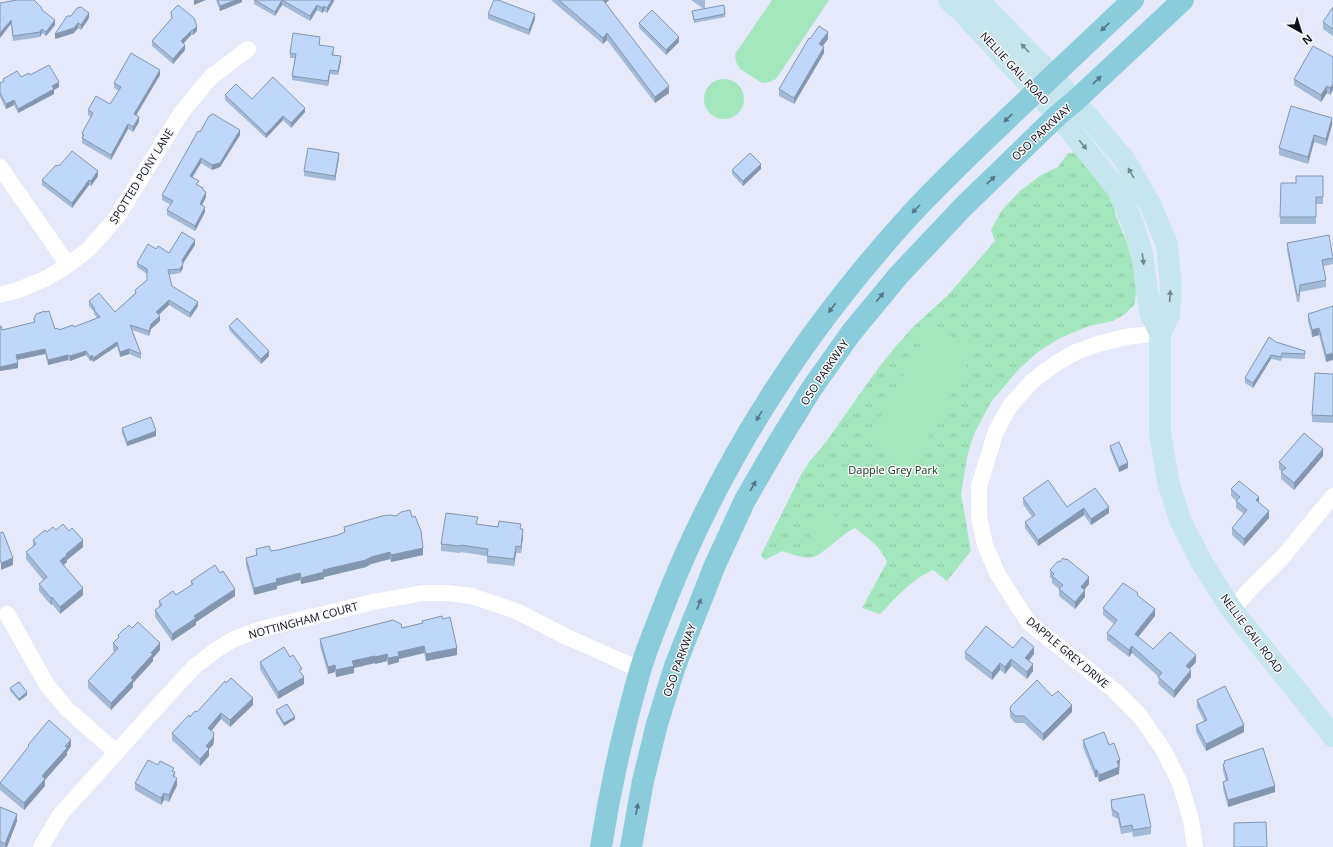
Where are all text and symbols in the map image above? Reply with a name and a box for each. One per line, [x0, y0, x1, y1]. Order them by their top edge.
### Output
north arrow [1281, 12, 1321, 52]
one-way arrow [1100, 22, 1110, 31]
street label: NELLIE GAIL ROAD [977, 28, 1053, 108]
text: N [1299, 32, 1316, 49]
one-way arrow [1020, 43, 1030, 53]
one-way arrow [1092, 75, 1103, 84]
street label: OSO PARKWAY [1008, 100, 1075, 164]
one-way arrow [1003, 113, 1013, 123]
street label: SPOTTED PONY LANE [106, 125, 176, 227]
one-way arrow [1078, 140, 1087, 151]
one-way arrow [1128, 167, 1135, 178]
one-way arrow [986, 175, 996, 184]
one-way arrow [911, 204, 921, 214]
one-way arrow [1140, 252, 1146, 265]
one-way arrow [1167, 290, 1174, 302]
one-way arrow [876, 292, 885, 303]
one-way arrow [828, 303, 836, 314]
street label: OSO PARKWAY [796, 335, 852, 408]
one-way arrow [755, 411, 763, 421]
park label: Dapple Grey Park [848, 462, 938, 477]
one-way arrow [750, 480, 757, 492]
street label: NELLIE GAIL ROAD [1217, 591, 1287, 675]
street label: NOTTINGHAM COURT [247, 598, 359, 642]
one-way arrow [697, 598, 703, 610]
street label: DAPPLE GREY DRIVE [1024, 613, 1112, 691]
street label: OSO PARKWAY [659, 621, 699, 698]
one-way arrow [635, 802, 641, 815]

